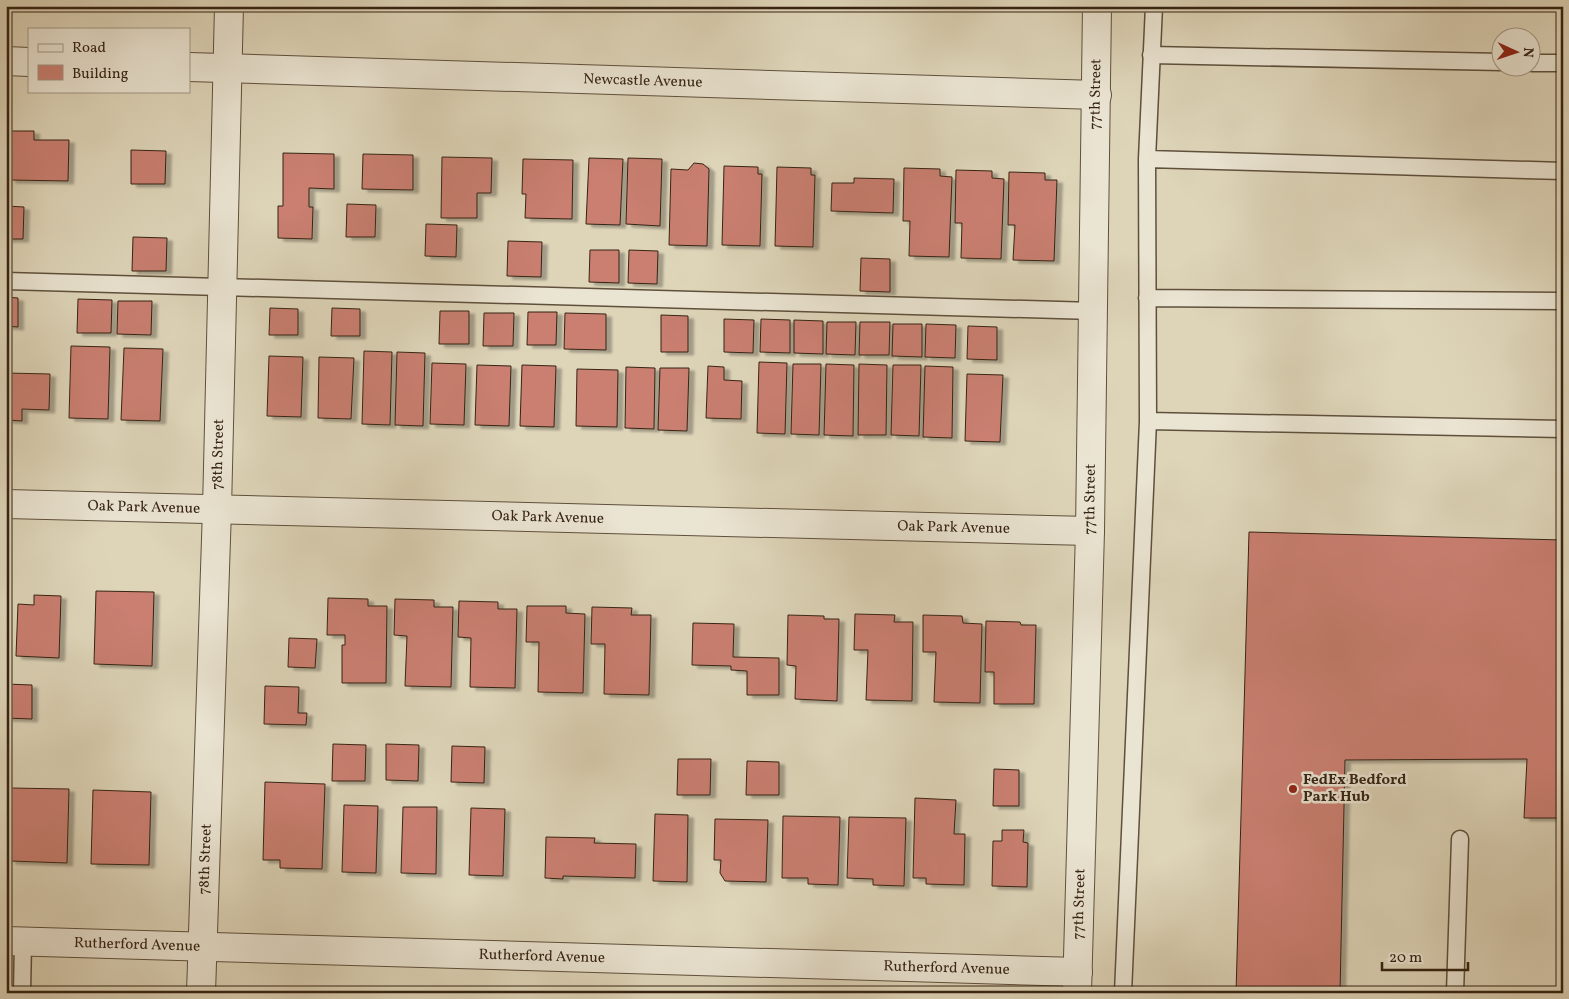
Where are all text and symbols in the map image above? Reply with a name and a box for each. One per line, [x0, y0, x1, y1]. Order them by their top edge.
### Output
legend [28, 28, 190, 92]
north arrow [1492, 28, 1542, 78]
text: Road [72, 38, 106, 59]
text: N [1518, 47, 1537, 58]
street label: 77th Street [1085, 59, 1107, 130]
text: Building [72, 64, 129, 85]
street label: Newcastle Avenue [583, 69, 703, 93]
street label: 78th Street [207, 419, 230, 490]
street label: 77th Street [1079, 463, 1101, 535]
street label: Oak Park Avenue [87, 496, 200, 519]
street label: Oak Park Avenue [491, 506, 604, 529]
street label: Oak Park Avenue [897, 516, 1010, 540]
place label: FedEx Bedford Park Hub [1303, 770, 1406, 808]
marker: FedEx Bedford Park Hub [1287, 783, 1299, 795]
street label: 78th Street [194, 823, 217, 895]
street label: 77th Street [1068, 868, 1091, 940]
street label: Rutherford Avenue [73, 932, 200, 957]
scale bar [1382, 939, 1468, 971]
street label: Rutherford Avenue [478, 944, 605, 969]
text: 20 m [1389, 948, 1422, 969]
street label: Rutherford Avenue [883, 956, 1010, 981]

